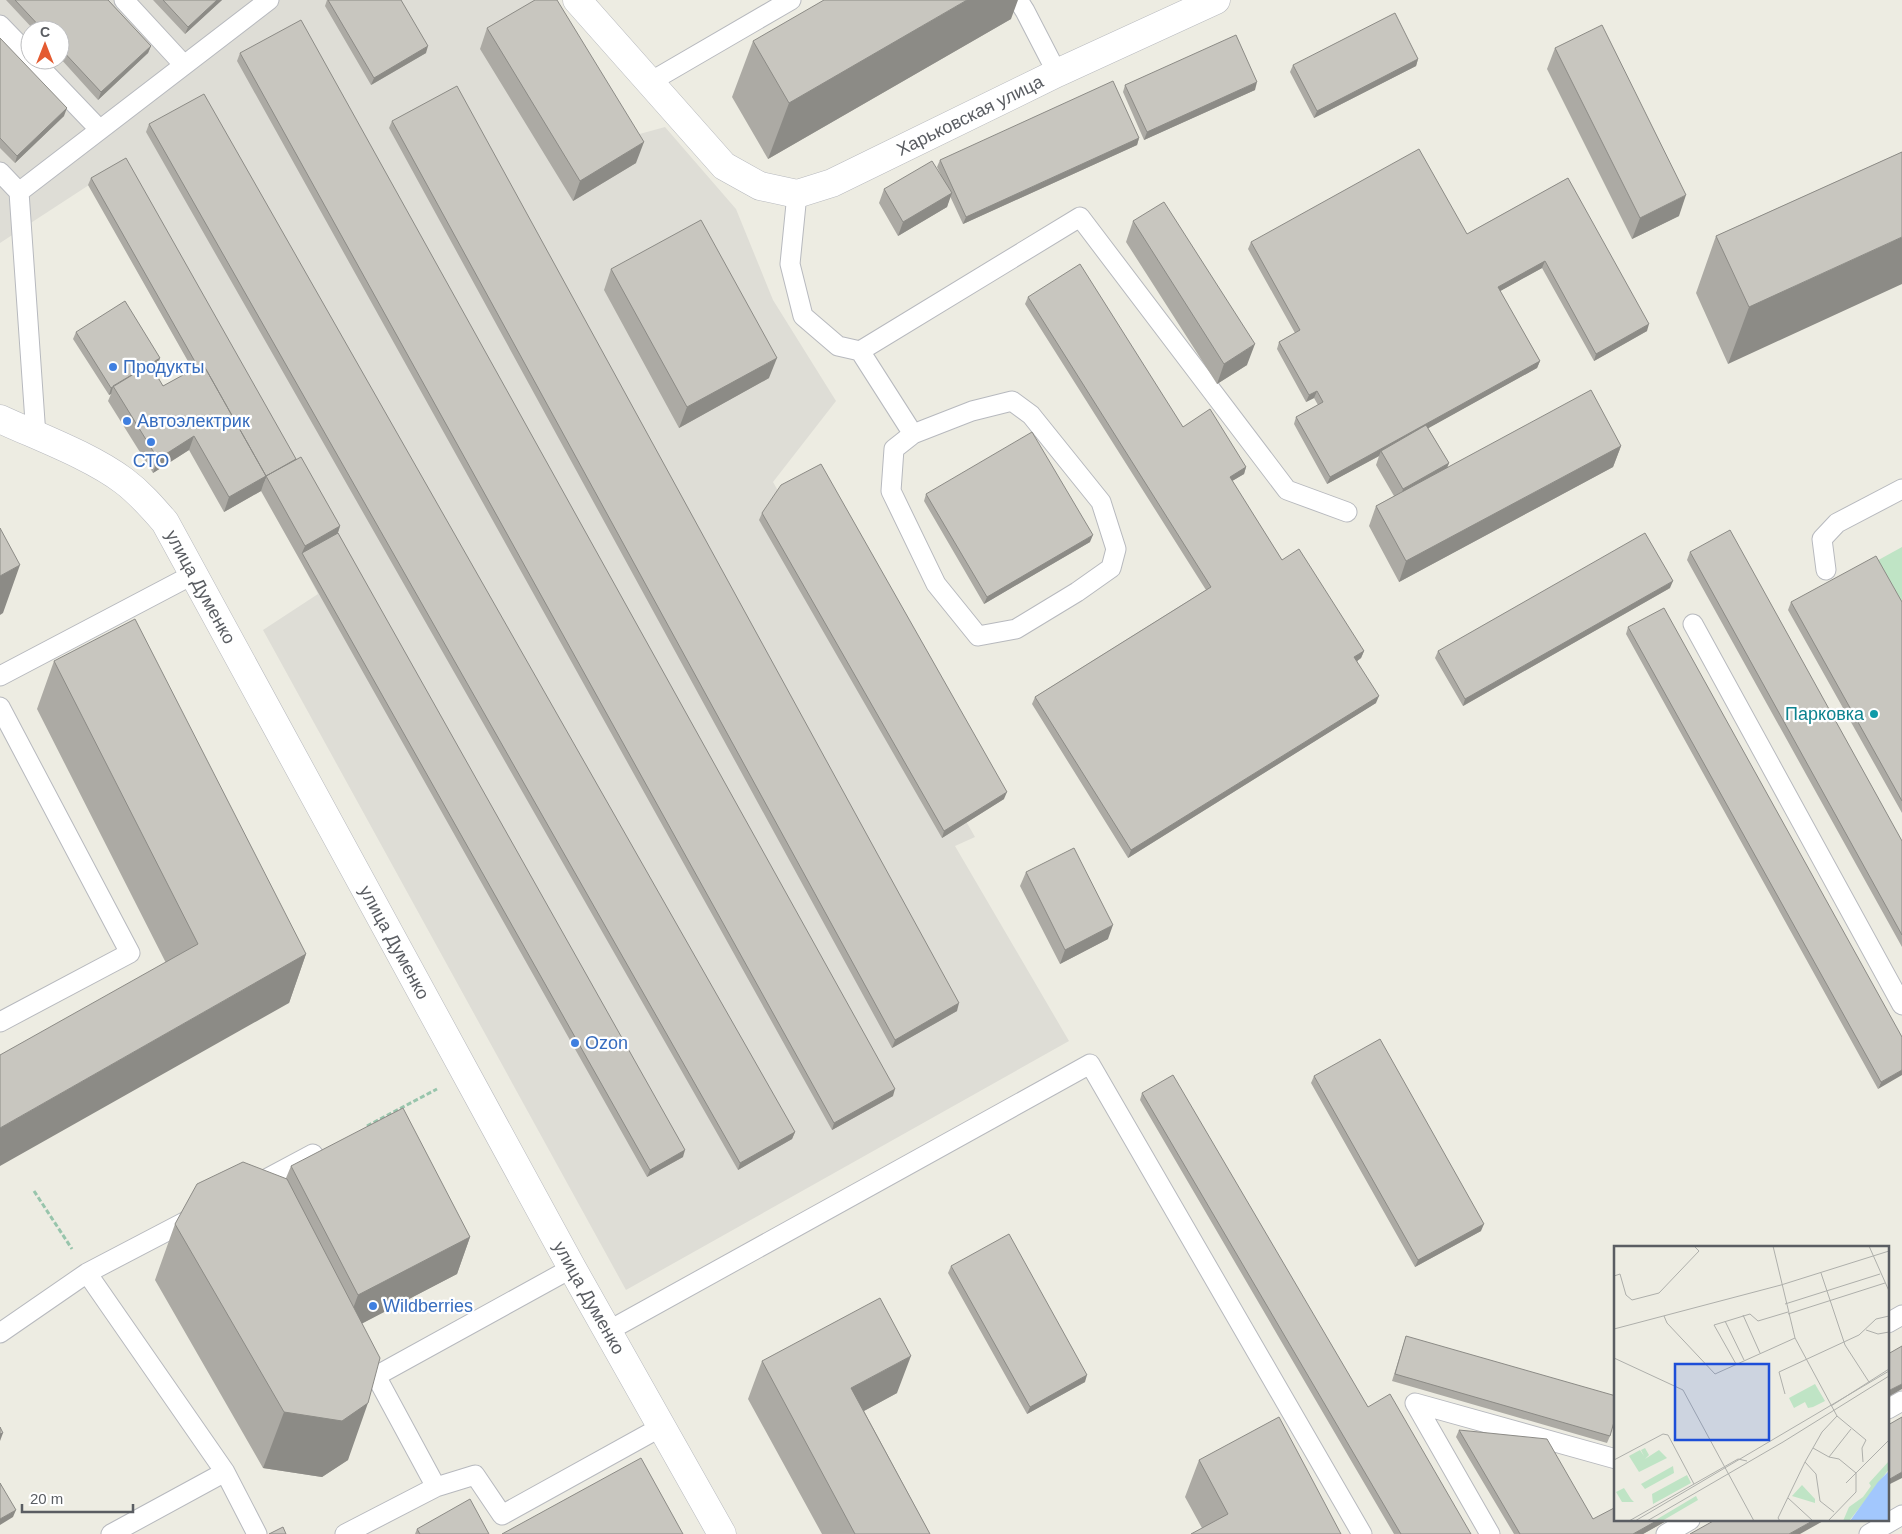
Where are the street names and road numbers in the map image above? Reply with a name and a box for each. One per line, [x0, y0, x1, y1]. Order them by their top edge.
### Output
street label: Харьковская улица [893, 71, 1047, 160]
street label: улица Думенко [161, 527, 239, 647]
street label: улица Думенко [355, 882, 433, 1003]
street label: улица Думенко [549, 1238, 629, 1358]

